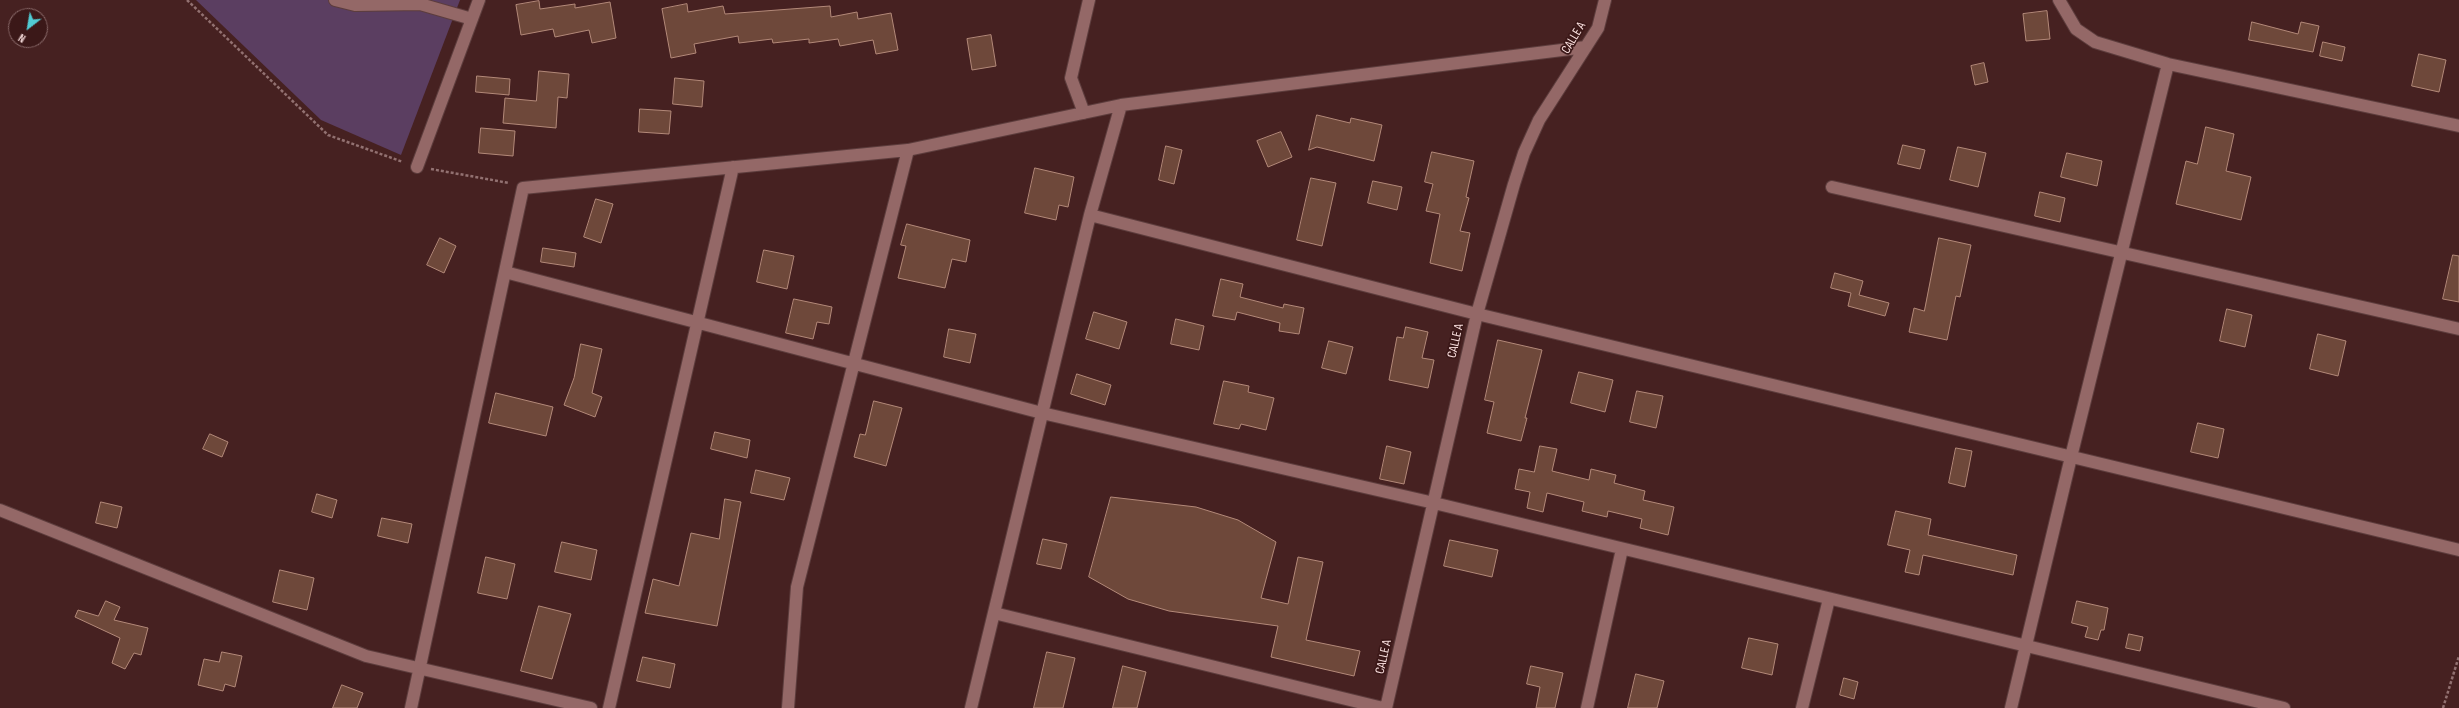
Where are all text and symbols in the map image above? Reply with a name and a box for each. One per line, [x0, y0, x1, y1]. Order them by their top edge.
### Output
north arrow [8, 8, 48, 48]
street label: CALLE A [1558, 19, 1590, 57]
text: N [16, 31, 28, 45]
street label: CALLE A [1445, 322, 1467, 360]
street label: CALLE A [1373, 638, 1395, 676]

